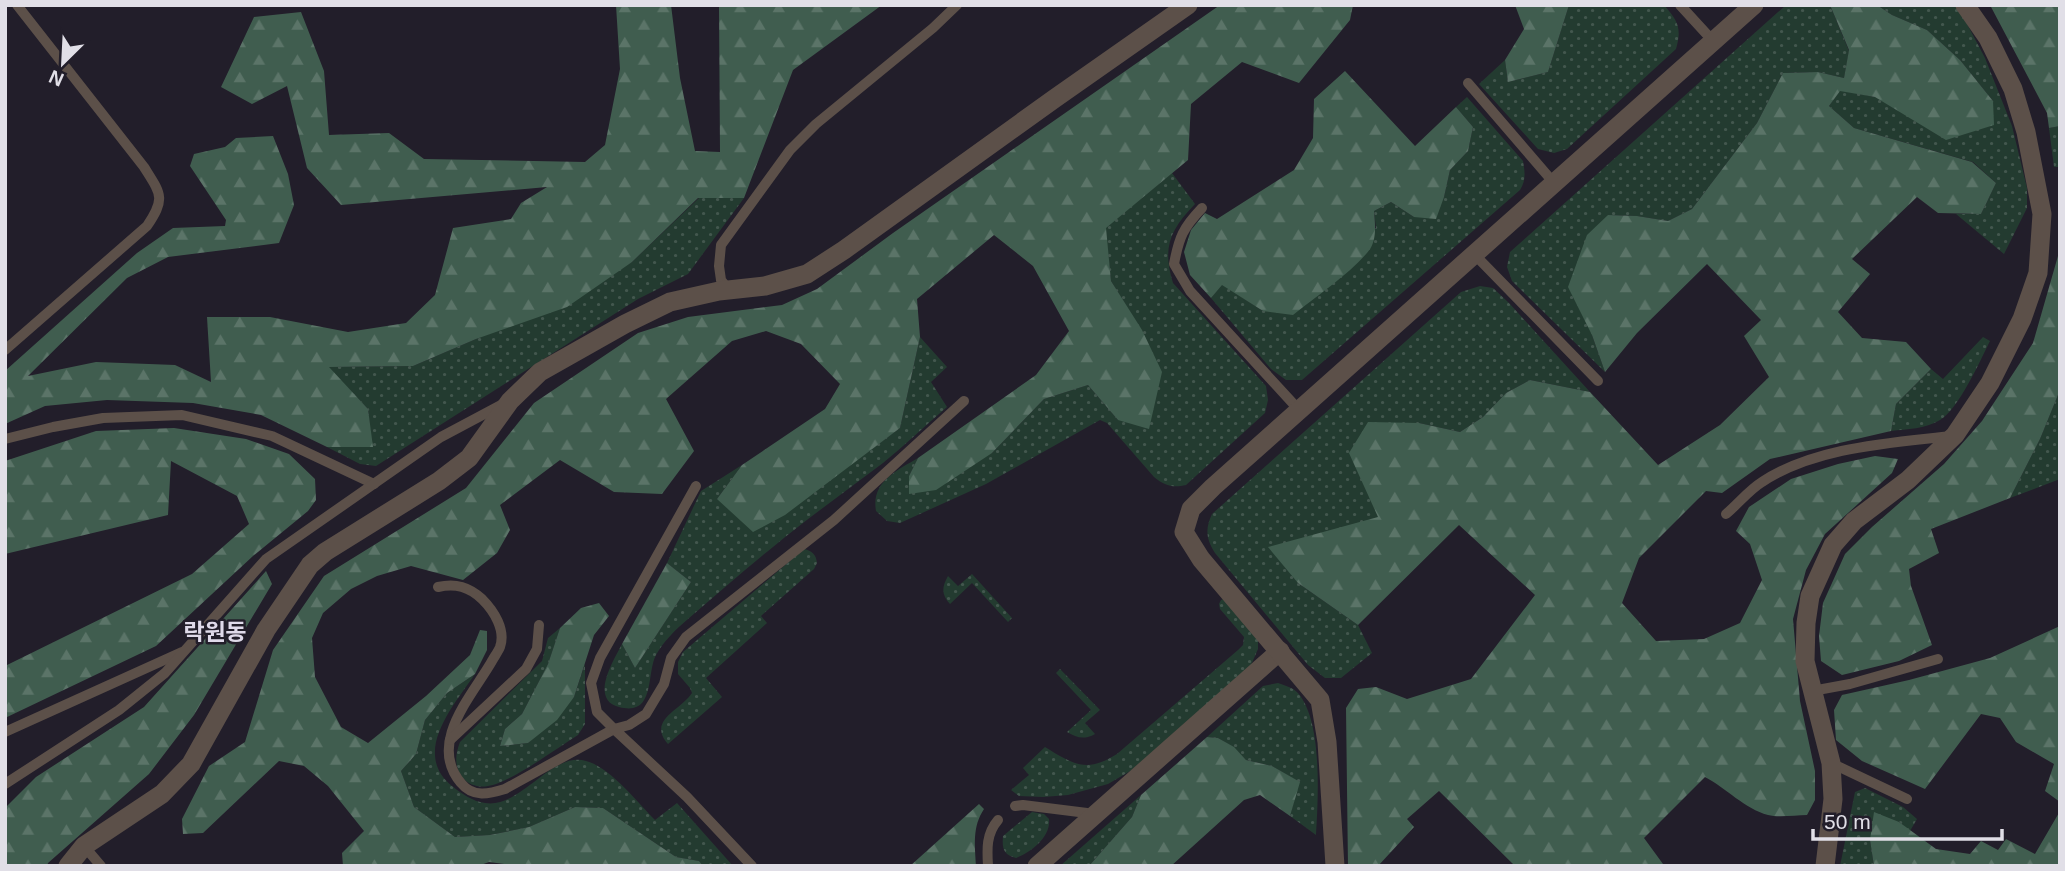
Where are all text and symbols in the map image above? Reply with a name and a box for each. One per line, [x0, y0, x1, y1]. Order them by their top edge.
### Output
north arrow [28, 28, 98, 98]
text: N [46, 66, 67, 90]
district label: 락원동 [183, 619, 247, 645]
scale bar [1813, 798, 2002, 842]
text: 50 m [1824, 810, 1871, 833]

